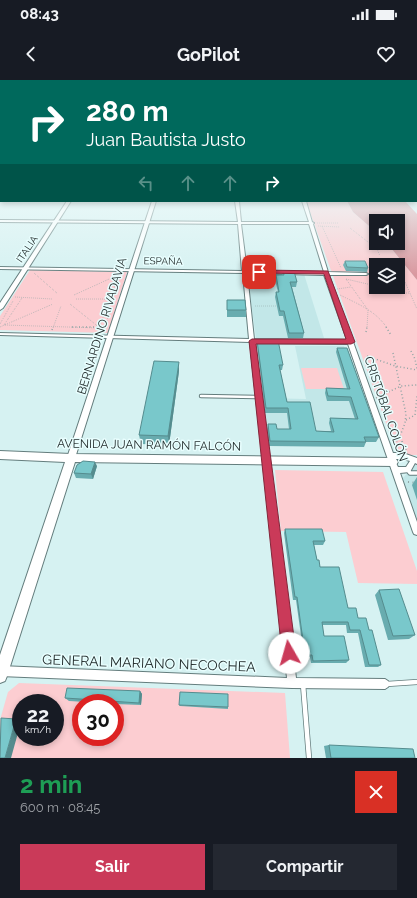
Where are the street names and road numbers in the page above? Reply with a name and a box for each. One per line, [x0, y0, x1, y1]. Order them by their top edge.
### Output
street label: ITALIA [14, 233, 40, 264]
street label: ESPAÑA [143, 255, 183, 267]
street label: BERNARDINO RIVADAVIA [74, 256, 130, 396]
street label: CRISTÓBAL COLÓN [361, 355, 411, 463]
street label: AVENIDA JUAN RAMÓN FALCÓN [57, 436, 241, 454]
street label: GENERAL MARIANO NECOCHEA [42, 651, 257, 675]

